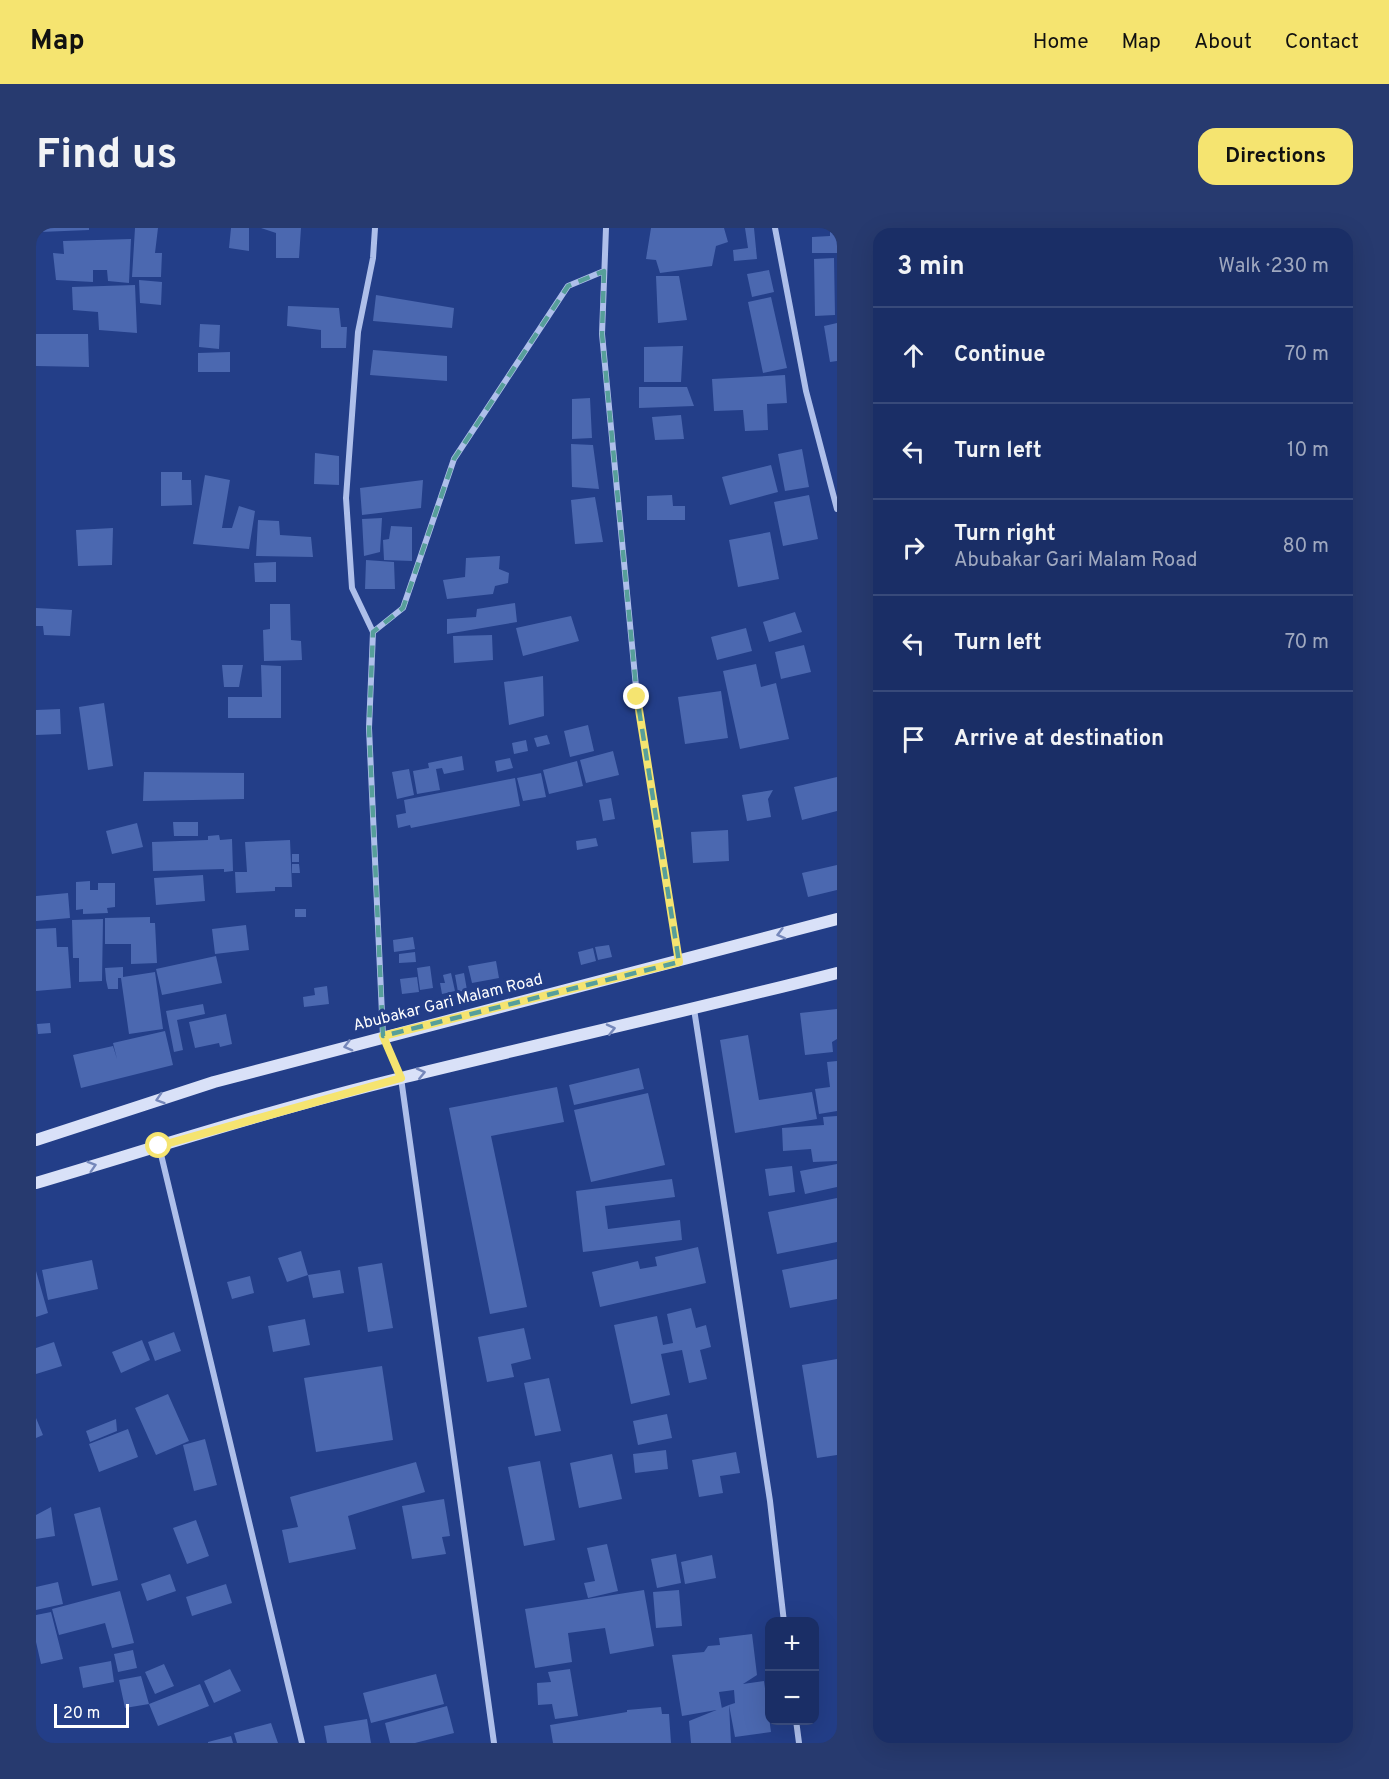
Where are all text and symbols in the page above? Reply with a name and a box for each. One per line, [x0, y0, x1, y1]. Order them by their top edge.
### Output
text: Map [30, 24, 85, 60]
text: Home [1033, 29, 1089, 56]
text: Map [1122, 29, 1161, 56]
text: About [1194, 29, 1252, 56]
text: Contact [1285, 29, 1359, 56]
button: Directions [1198, 128, 1353, 185]
text: Find us [36, 130, 177, 183]
text: 3 min [897, 251, 965, 284]
text: Walk · 230 m [1218, 254, 1329, 280]
icon: ahead [897, 339, 930, 372]
text: Continue [954, 342, 1045, 369]
text: 70 m [1285, 342, 1329, 368]
icon: left [897, 435, 930, 468]
text: Turn left [954, 438, 1042, 465]
text: 10 m [1287, 438, 1329, 464]
text: Turn right [954, 521, 1056, 548]
icon: right [897, 531, 930, 564]
text: 80 m [1283, 534, 1329, 560]
text: Abubakar Gari Malam Road [954, 548, 1197, 574]
icon: left [897, 627, 930, 660]
text: Turn left [954, 630, 1042, 657]
text: 70 m [1285, 630, 1329, 656]
route end [623, 683, 649, 709]
icon: arrive [897, 723, 930, 756]
text: Arrive at destination [954, 726, 1164, 753]
one-way arrow [776, 927, 786, 940]
street label: Abubakar Gari Malam Road [351, 970, 545, 1036]
one-way arrow [606, 1023, 616, 1036]
one-way arrow [343, 1038, 353, 1051]
one-way arrow [416, 1068, 426, 1081]
one-way arrow [155, 1092, 166, 1105]
route start [145, 1132, 171, 1158]
one-way arrow [86, 1161, 97, 1173]
map controls [765, 1617, 819, 1725]
button: + [765, 1617, 819, 1671]
button: − [765, 1671, 819, 1725]
scale bar [54, 1701, 129, 1728]
text: 20 m [63, 1704, 100, 1724]

